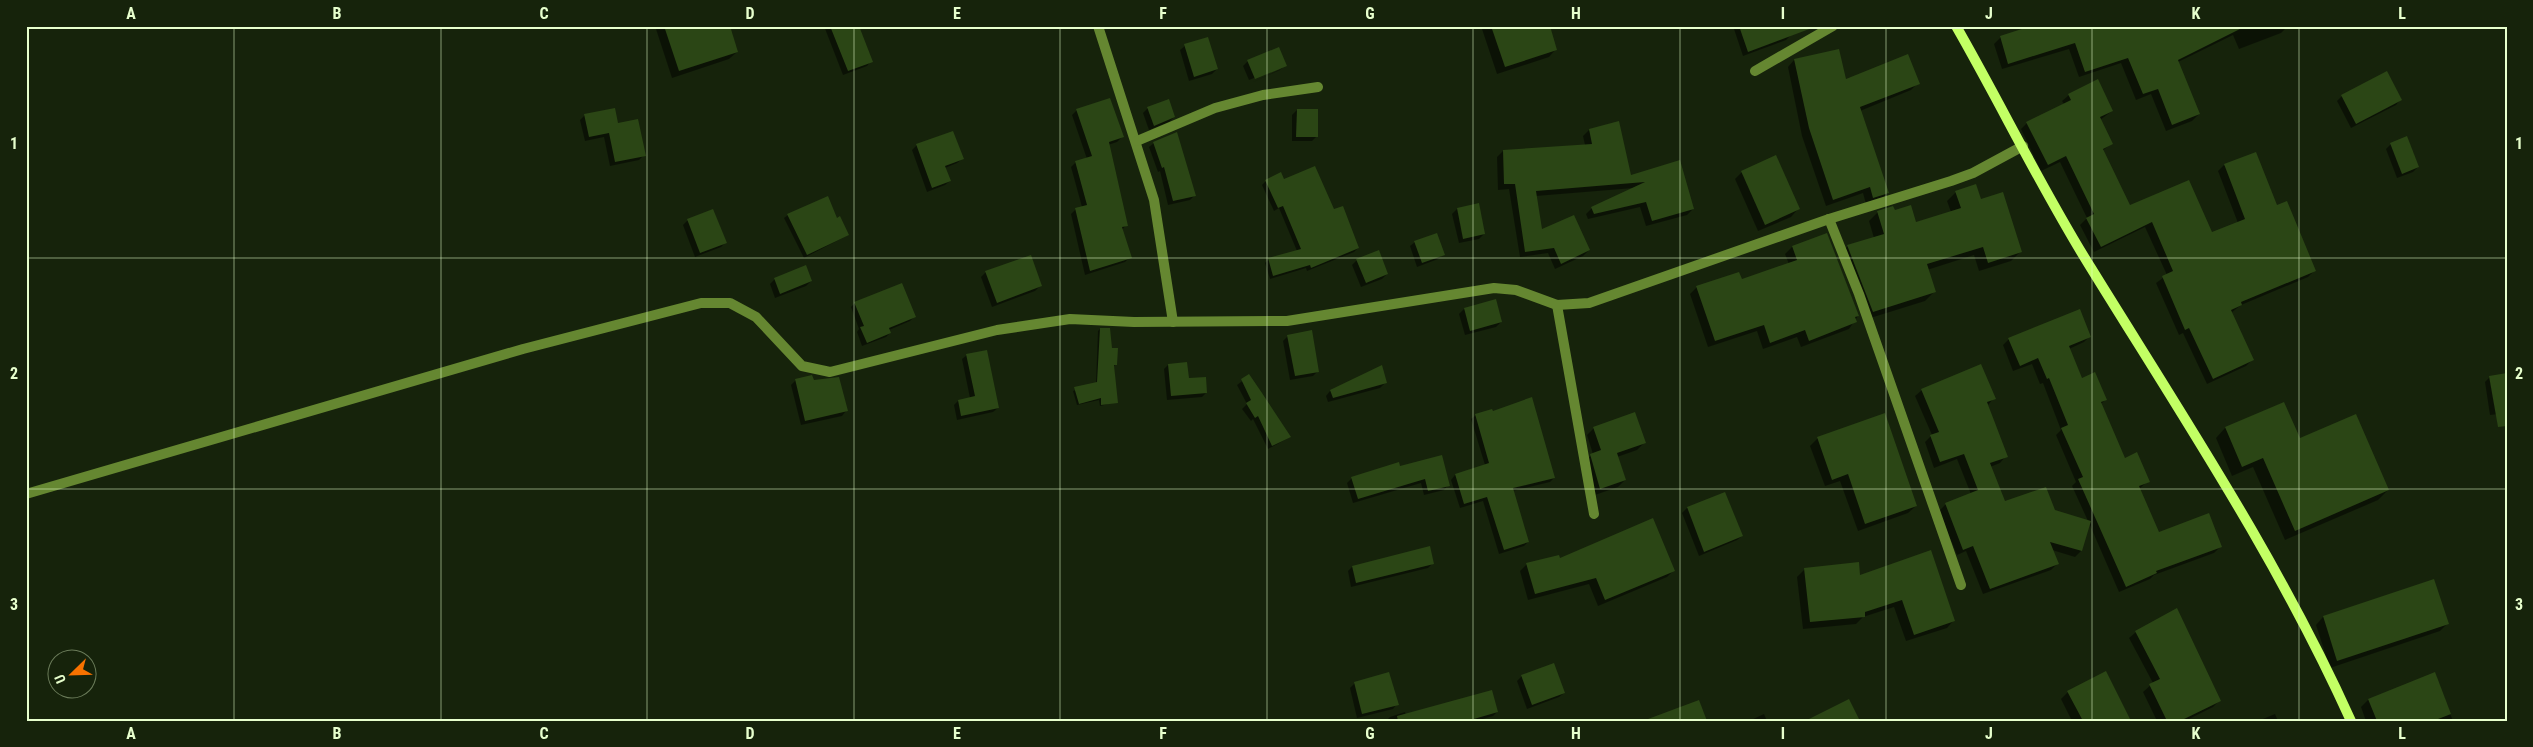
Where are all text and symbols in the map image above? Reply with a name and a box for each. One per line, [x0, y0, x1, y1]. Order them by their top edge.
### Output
text: A [126, 4, 136, 23]
text: B [333, 4, 342, 23]
text: C [539, 4, 549, 23]
text: D [745, 4, 755, 23]
text: E [953, 4, 961, 23]
text: F [1159, 4, 1167, 23]
text: G [1365, 4, 1375, 23]
text: H [1571, 4, 1581, 23]
text: I [1781, 4, 1785, 23]
text: J [1985, 4, 1993, 23]
text: K [2192, 4, 2201, 23]
text: L [2398, 4, 2406, 23]
text: 1 [10, 134, 18, 153]
text: 1 [2515, 134, 2523, 153]
text: 2 [10, 364, 18, 383]
text: 2 [2515, 364, 2523, 383]
text: 3 [10, 595, 18, 614]
text: 3 [2515, 595, 2523, 614]
north arrow [48, 650, 98, 700]
text: U [51, 672, 69, 686]
text: A [126, 724, 136, 743]
text: B [333, 724, 342, 743]
text: C [539, 724, 549, 743]
text: D [745, 724, 755, 743]
text: E [953, 724, 961, 743]
text: F [1159, 724, 1167, 743]
text: G [1365, 724, 1375, 743]
text: H [1571, 724, 1581, 743]
text: I [1781, 724, 1785, 743]
text: J [1985, 724, 1993, 743]
text: K [2192, 724, 2201, 743]
text: L [2398, 724, 2406, 743]

